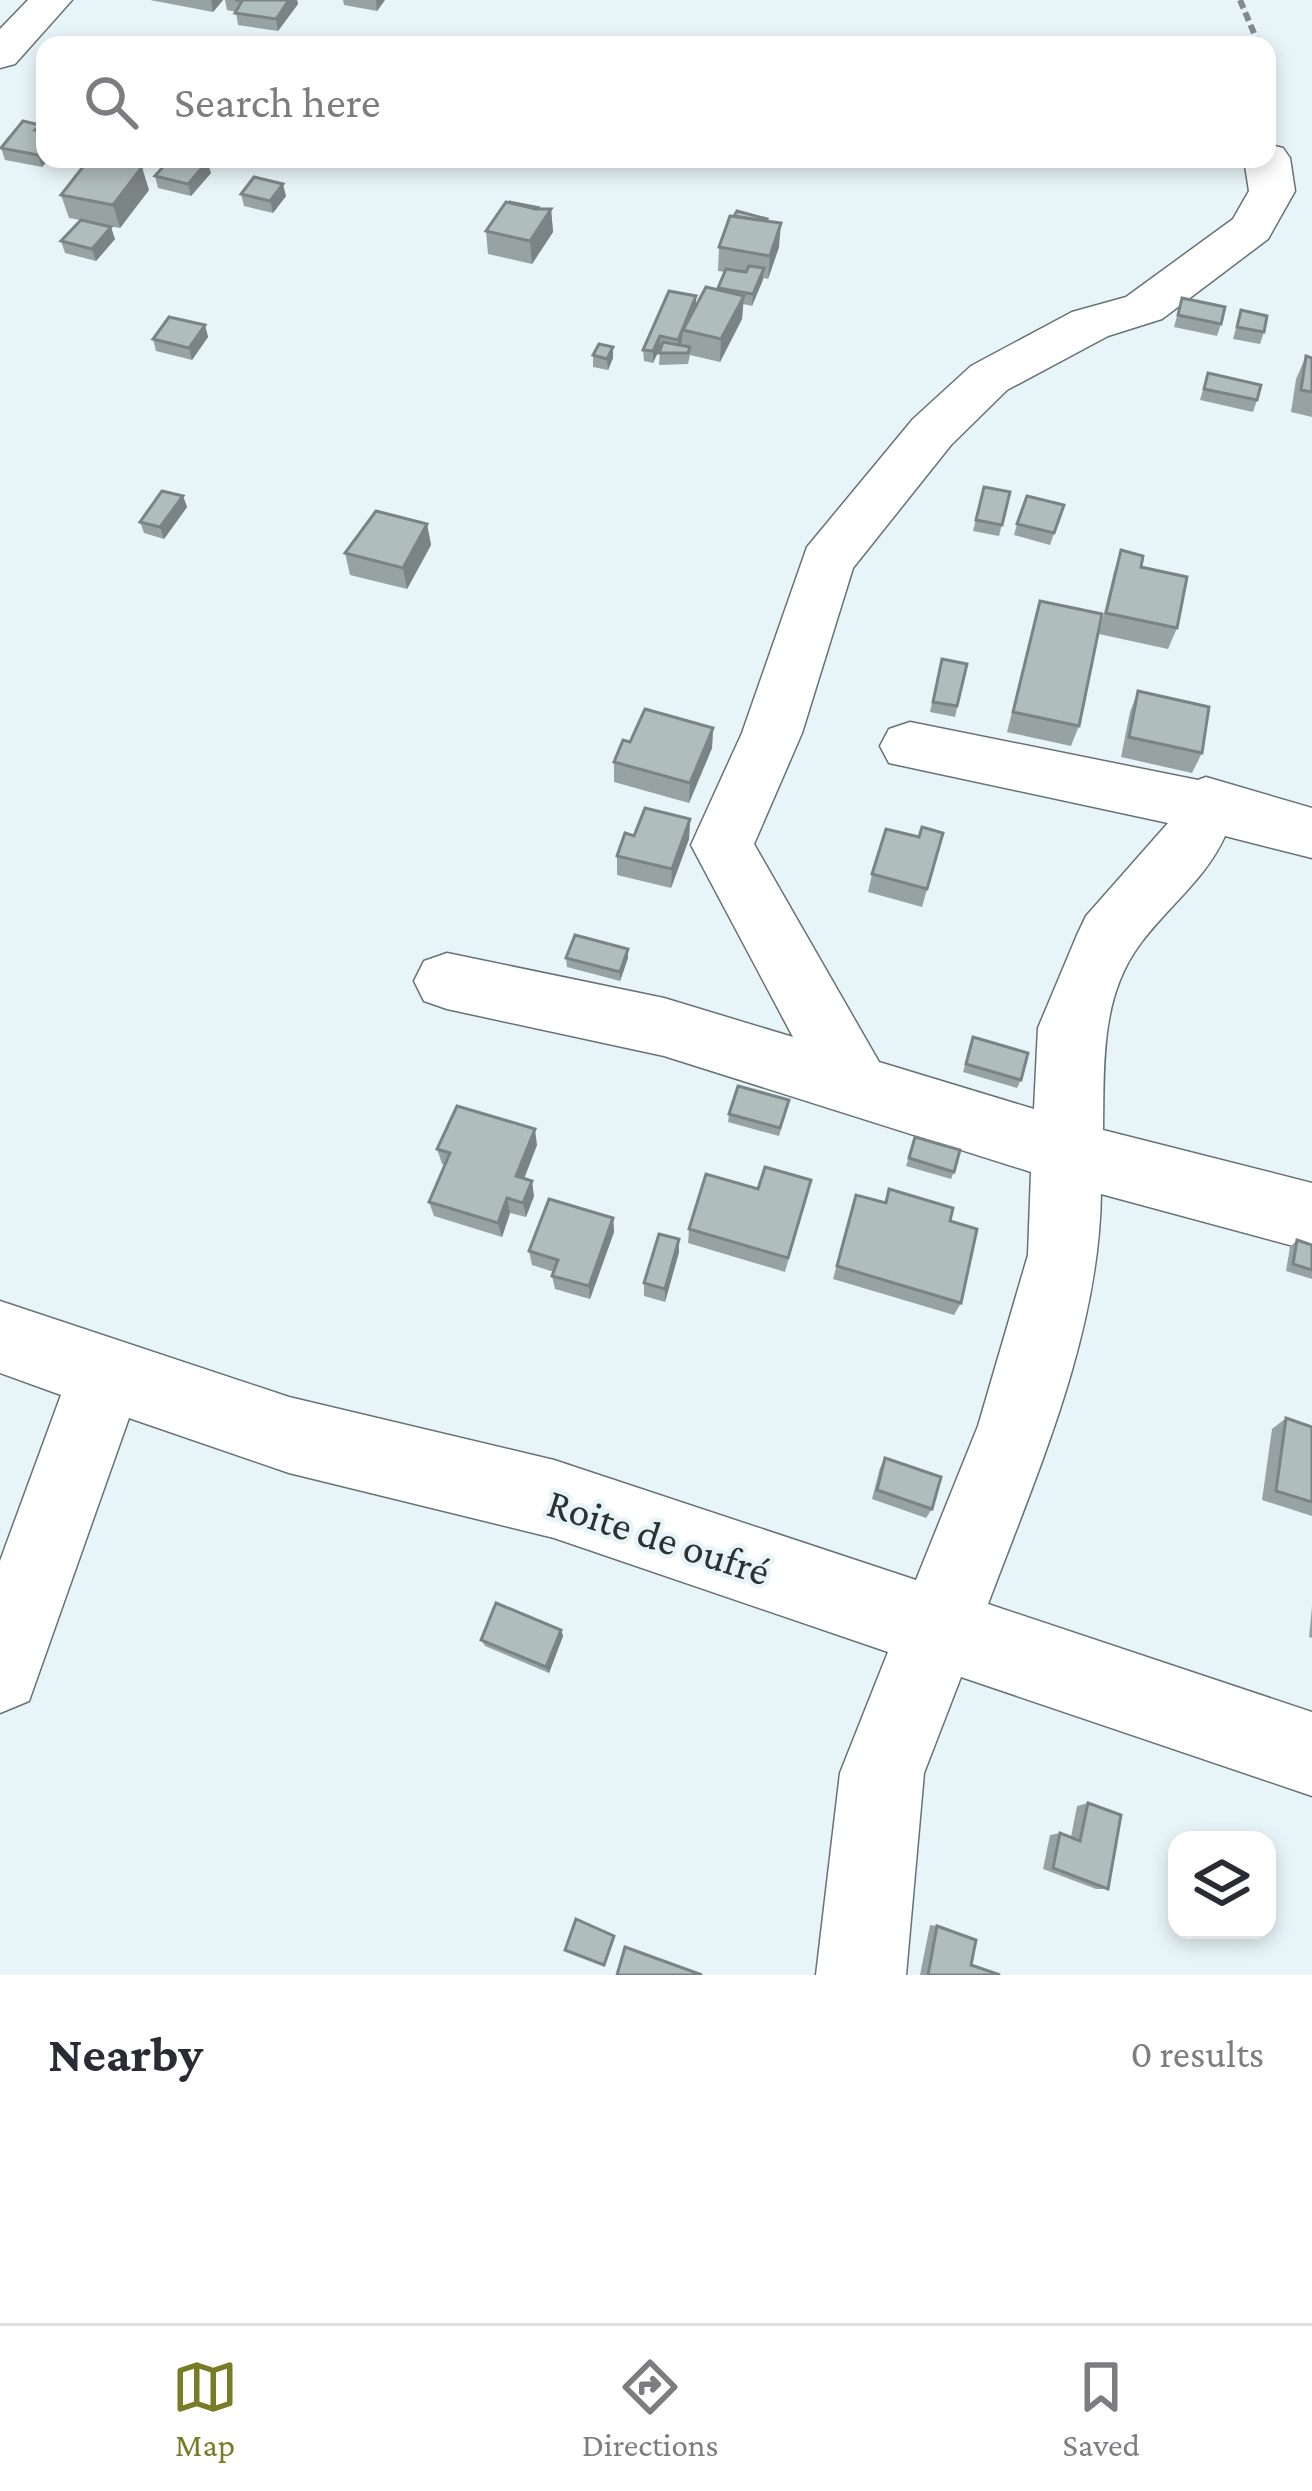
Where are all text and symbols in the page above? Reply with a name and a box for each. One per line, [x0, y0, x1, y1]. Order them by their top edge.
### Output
search box [36, 36, 1276, 168]
icon: search [78, 69, 144, 135]
text: Search here [174, 77, 381, 127]
street label: Roite de oufré [542, 1478, 776, 1595]
map controls [1168, 1831, 1276, 1939]
button: layers [1168, 1831, 1276, 1939]
text: Nearby [48, 2025, 203, 2082]
text: 0 results [1130, 2032, 1264, 2075]
tab: Map [172, 2354, 238, 2463]
tab: Directions [582, 2354, 719, 2463]
tab: Saved [1063, 2354, 1140, 2463]

